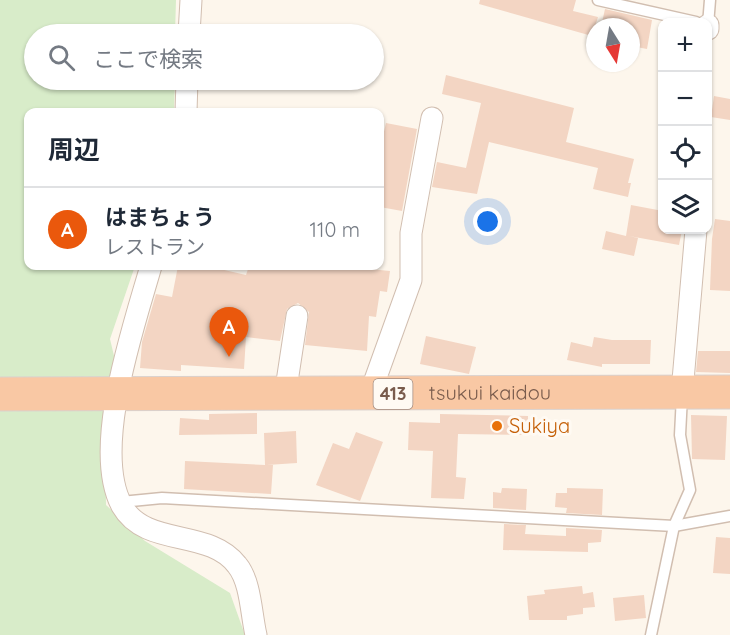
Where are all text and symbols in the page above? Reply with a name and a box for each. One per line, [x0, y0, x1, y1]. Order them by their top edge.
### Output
north arrow [586, 18, 640, 72]
map controls [658, 18, 712, 234]
button: + [658, 18, 712, 72]
search box [24, 24, 384, 90]
icon: search [45, 41, 78, 74]
text: ここで検索 [93, 45, 203, 73]
button: − [658, 72, 712, 126]
button: locate [658, 126, 712, 180]
text: 周辺 [48, 133, 100, 166]
button: layers [658, 180, 712, 234]
text: はまちょう [105, 203, 215, 231]
your location [473, 207, 502, 236]
text: A [61, 217, 74, 242]
text: 110 m [310, 217, 360, 242]
text: レストラン [105, 234, 205, 259]
pin: A [210, 308, 248, 357]
road number: 413 [374, 379, 412, 409]
street label: tsukui kaidou [429, 379, 551, 405]
place label: Sukiya [509, 413, 570, 438]
marker: Sukiya [490, 419, 504, 433]

